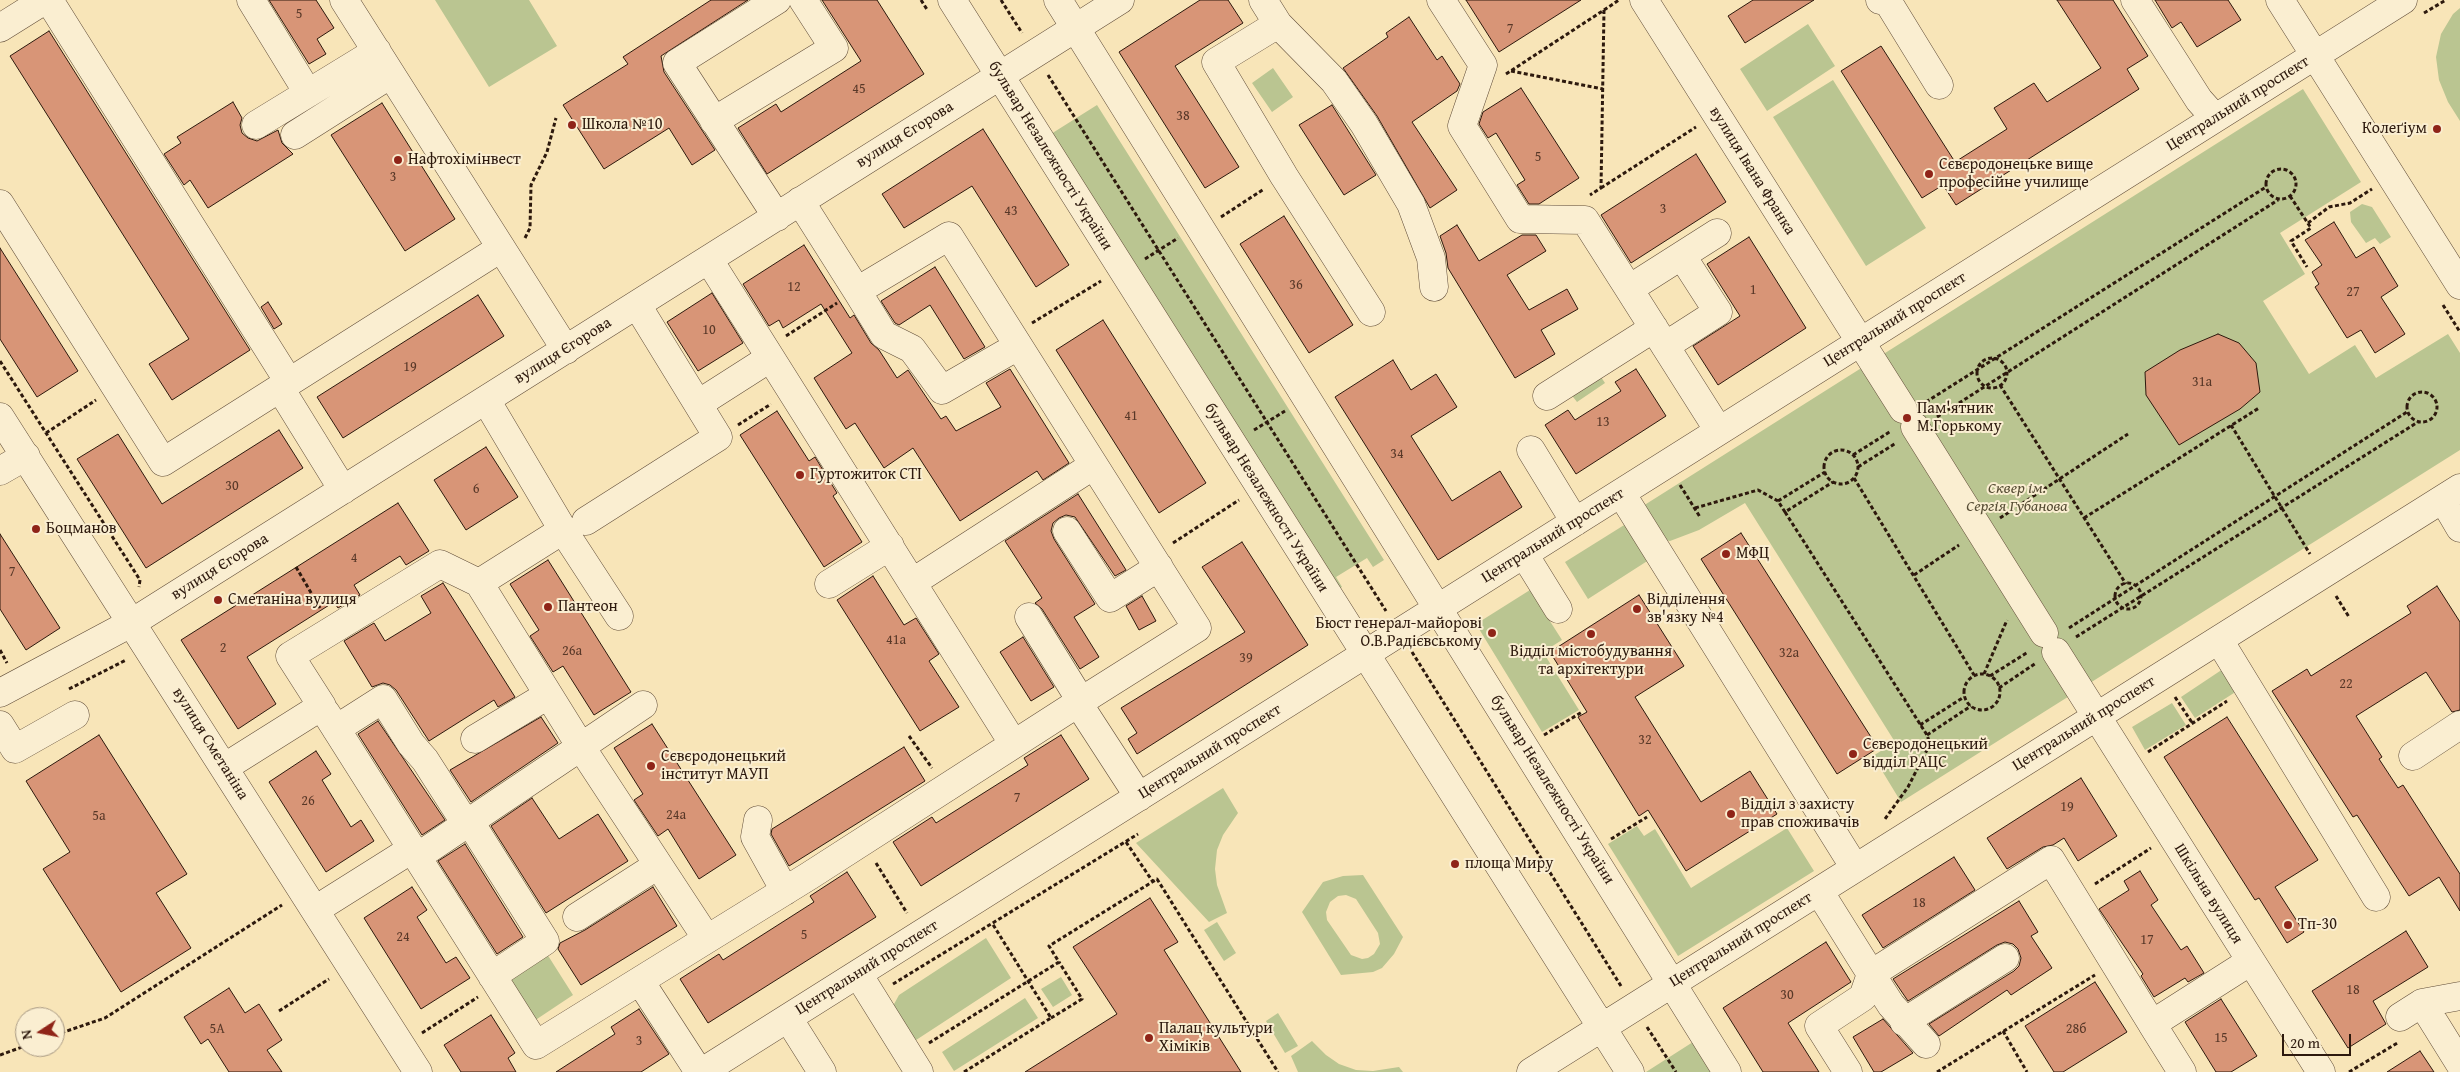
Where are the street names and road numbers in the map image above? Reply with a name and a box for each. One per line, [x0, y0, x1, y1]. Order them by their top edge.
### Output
street label: Центральний проспект [2163, 52, 2313, 156]
street label: бульвар Незалежності України [984, 58, 1116, 254]
street label: вулиця Єгорова [853, 97, 957, 173]
street label: вулиця Івана Франка [1705, 103, 1799, 239]
street label: Центральний проспект [1820, 268, 1970, 372]
street label: вулиця Єгорова [511, 313, 615, 389]
street label: бульвар Незалежності України [1200, 400, 1332, 596]
street label: Центральний проспект [1478, 484, 1628, 588]
street label: вулиця Єгорова [168, 529, 272, 605]
street label: Центральний проспект [2009, 672, 2159, 776]
street label: вулиця Сметаніна [168, 684, 252, 804]
street label: бульвар Незалежності України [1486, 692, 1618, 888]
street label: Центральний проспект [1135, 700, 1285, 804]
street label: Шкільна вулиця [2170, 840, 2246, 948]
street label: Центральний проспект [1666, 888, 1816, 992]
street label: Центральний проспект [792, 916, 942, 1020]

